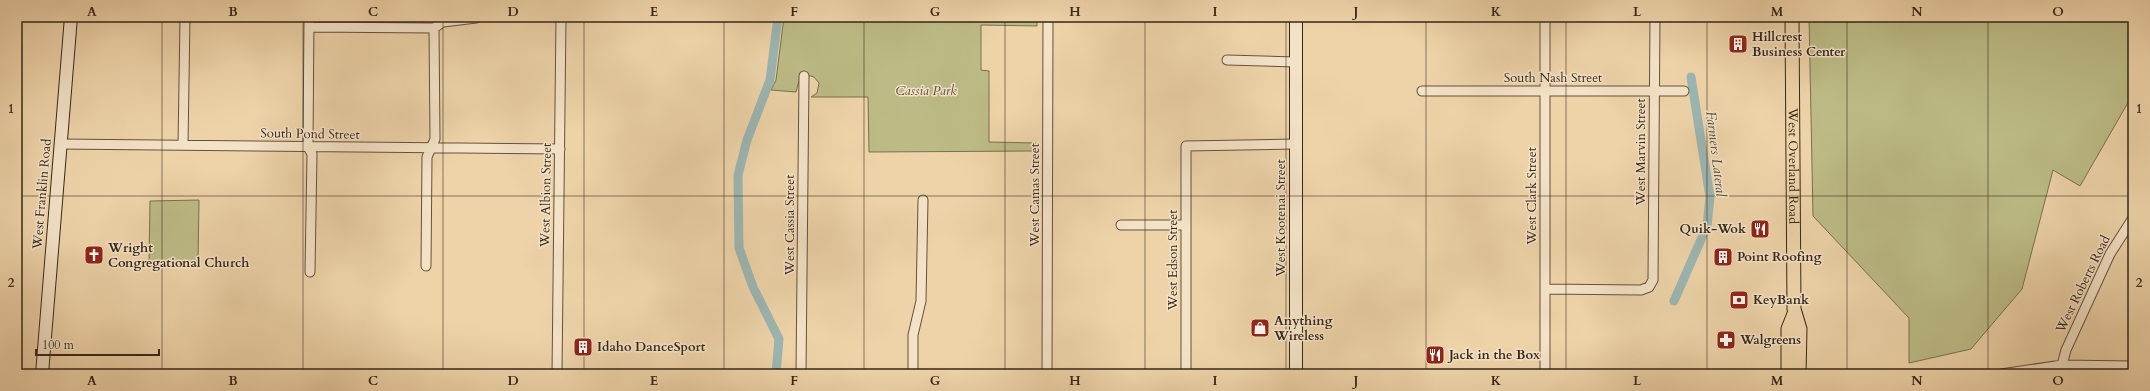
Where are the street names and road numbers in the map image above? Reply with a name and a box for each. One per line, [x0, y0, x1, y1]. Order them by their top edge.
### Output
street label: South Nash Street [1504, 69, 1602, 87]
street label: West Marvin Street [1632, 98, 1650, 207]
street label: West Overland Road [1784, 107, 1802, 224]
street label: South Pond Street [260, 124, 360, 144]
street label: West Franklin Road [28, 138, 56, 251]
street label: West Albion Street [536, 143, 556, 248]
street label: West Camas Street [1026, 143, 1044, 248]
street label: West Clark Street [1523, 147, 1541, 246]
street label: West Kootenai Street [1272, 159, 1290, 278]
street label: West Cassia Street [781, 175, 799, 276]
street label: West Edson Street [1164, 210, 1182, 311]
street label: West Roberts Road [2051, 232, 2114, 337]

